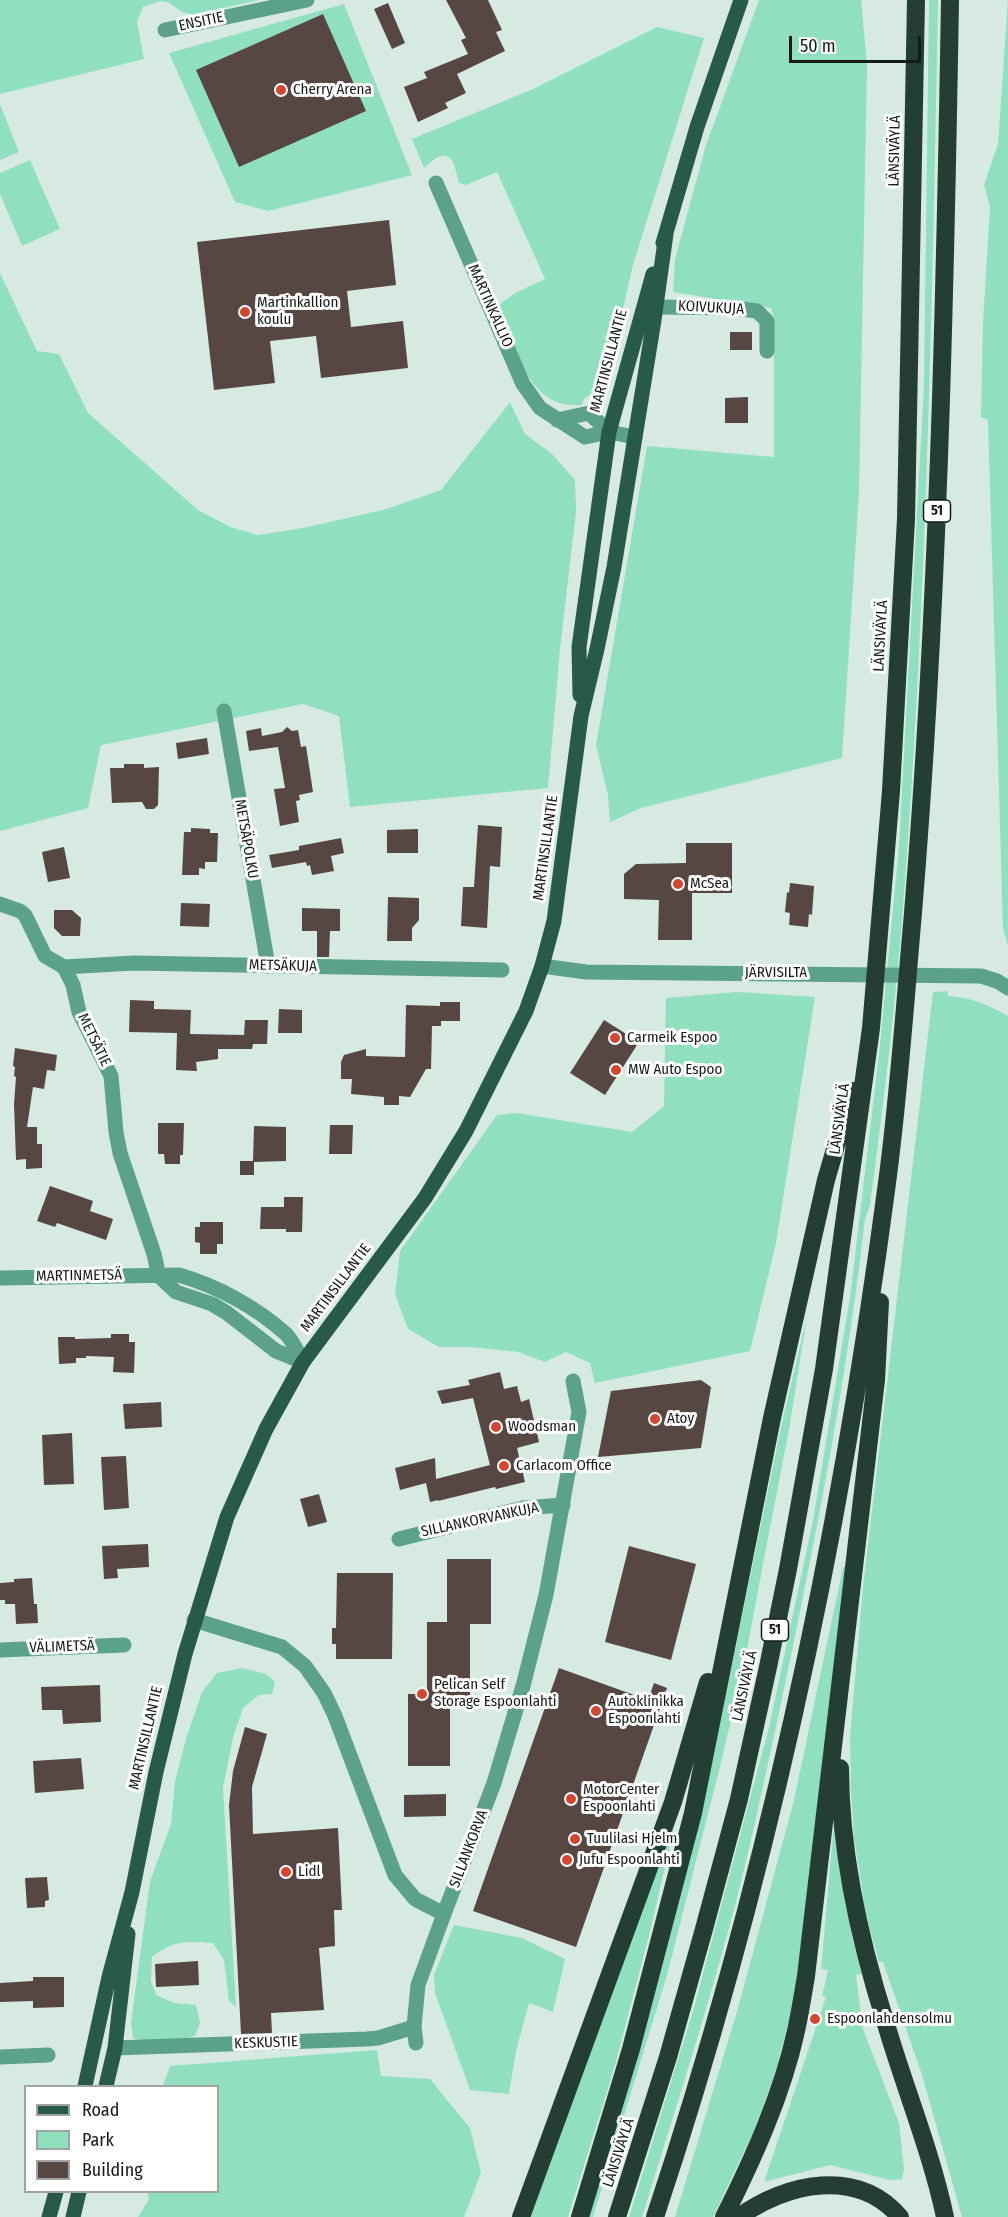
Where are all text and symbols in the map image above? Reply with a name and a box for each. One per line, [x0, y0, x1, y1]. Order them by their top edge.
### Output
street label: ENSITIE [177, 8, 225, 36]
scale bar [792, 24, 924, 62]
text: 50 m [800, 35, 836, 57]
place label: Cherry Arena [293, 81, 372, 99]
marker: Cherry Arena [274, 83, 288, 97]
street label: LÄNSIVÄYLÄ [885, 115, 905, 187]
street label: MARTINKALLIO [464, 262, 516, 350]
place label: Martinkallion koulu [257, 294, 338, 329]
street label: KOIVUKUJA [678, 297, 744, 319]
marker: Martinkallion koulu [238, 305, 252, 319]
street label: MARTINSILLANTIE [587, 307, 631, 415]
road number: 51 [924, 500, 950, 522]
street label: LÄNSIVÄYLÄ [870, 600, 892, 672]
street label: MARTINSILLANTIE [530, 794, 562, 902]
street label: METSÄPOLKU [230, 798, 262, 880]
place label: McSea [690, 875, 729, 893]
marker: McSea [671, 877, 685, 891]
street label: METSÄKUJA [249, 956, 317, 976]
street label: JÄRVISILTA [745, 964, 807, 982]
street label: METSÄTIE [73, 1011, 115, 1069]
place label: Carmeik Espoo [627, 1029, 717, 1047]
marker: Carmeik Espoo [608, 1031, 622, 1045]
place label: MW Auto Espoo [628, 1061, 722, 1079]
marker: MW Auto Espoo [609, 1063, 623, 1077]
street label: LÄNSIVÄYLÄ [826, 1082, 854, 1156]
street label: MARTINSILLANTIE [297, 1240, 375, 1336]
street label: MARTINMETSÄ [36, 1266, 122, 1286]
place label: Atoy [667, 1410, 694, 1428]
marker: Atoy [648, 1412, 662, 1426]
place label: Woodsman [508, 1418, 576, 1436]
marker: Woodsman [489, 1420, 503, 1434]
place label: Carlacom Office [516, 1457, 612, 1475]
marker: Carlacom Office [497, 1459, 511, 1473]
street label: SILLANKORVANKUJA [420, 1499, 540, 1541]
road number: 51 [762, 1619, 788, 1641]
street label: VÄLIMETSÄ [29, 1637, 95, 1657]
street label: LÄNSIVÄYLÄ [729, 1649, 761, 1723]
place label: Pelican Self Storage Espoonlahti [434, 1676, 557, 1711]
street label: MARTINSILLANTIE [125, 1684, 167, 1792]
marker: Pelican Self Storage Espoonlahti [415, 1687, 429, 1701]
place label: Autoklinikka Espoonlahti [608, 1693, 684, 1728]
marker: Autoklinikka Espoonlahti [589, 1704, 603, 1718]
place label: MotorCenter Espoonlahti [583, 1781, 659, 1816]
marker: MotorCenter Espoonlahti [564, 1792, 578, 1806]
street label: SILLANKORVA [446, 1807, 492, 1891]
place label: Tuulilasi Hjelm [587, 1830, 677, 1848]
marker: Tuulilasi Hjelm [568, 1832, 582, 1846]
place label: Jufu Espoonlahti [579, 1851, 680, 1869]
marker: Jufu Espoonlahti [560, 1853, 574, 1867]
place label: Lidl [298, 1863, 320, 1881]
marker: Lidl [279, 1865, 293, 1879]
place label: Espoonlahdensolmu [827, 2010, 952, 2028]
marker: Espoonlahdensolmu [808, 2012, 822, 2026]
street label: KESKUSTIE [234, 2033, 298, 2053]
legend [24, 2085, 219, 2193]
text: Road [82, 2099, 119, 2121]
street label: LÄNSIVÄYLÄ [599, 2116, 639, 2190]
text: Park [82, 2129, 114, 2151]
text: Building [82, 2159, 143, 2181]

